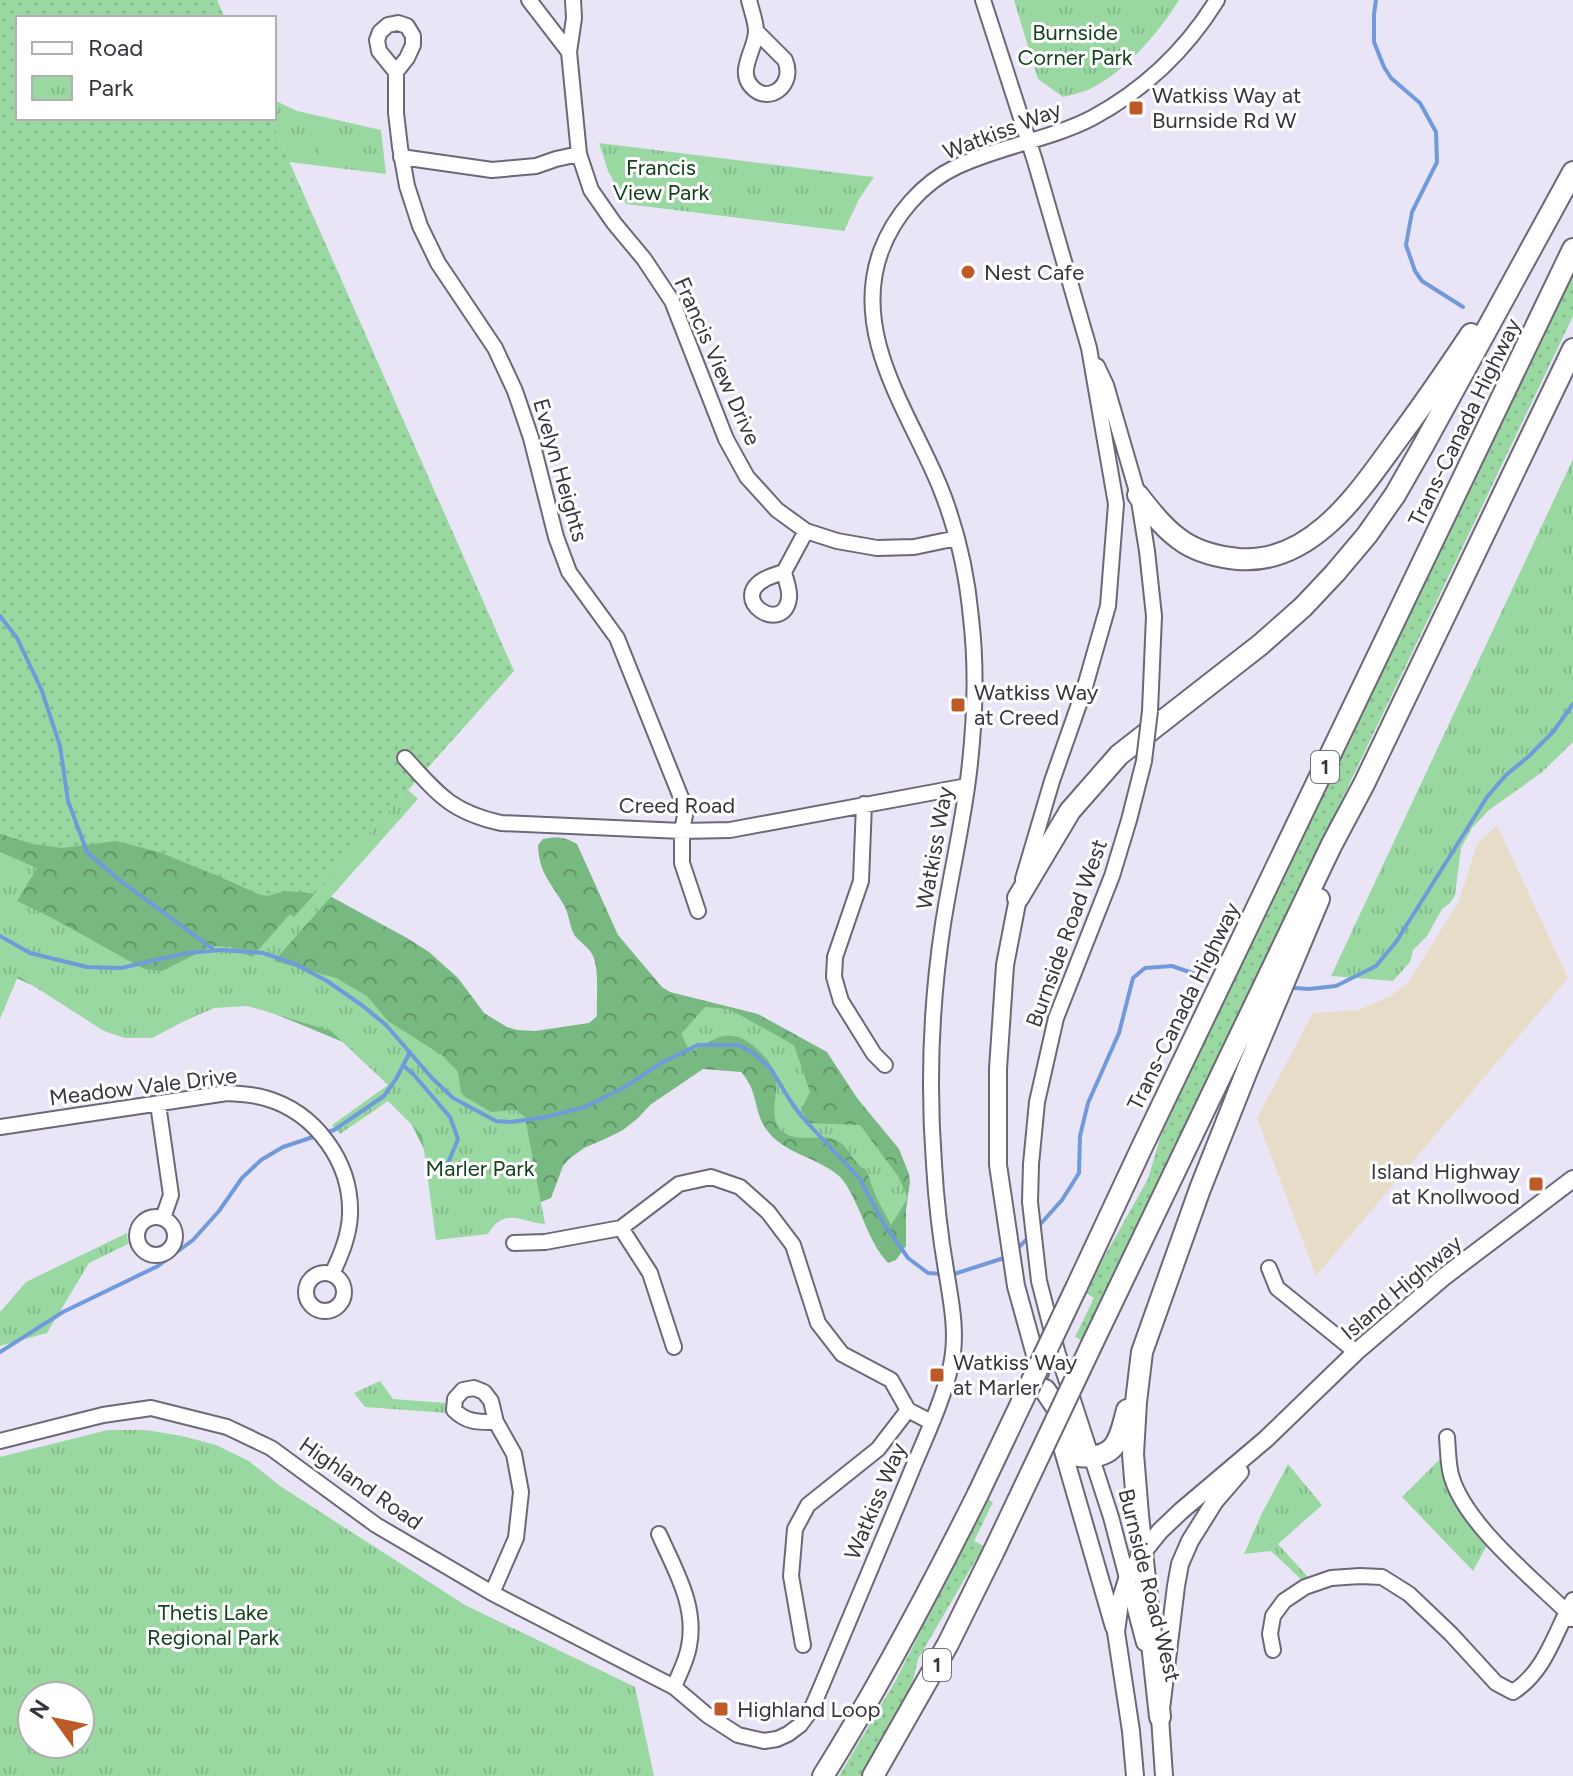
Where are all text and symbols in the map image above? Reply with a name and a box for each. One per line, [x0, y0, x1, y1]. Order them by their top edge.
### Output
legend [16, 16, 276, 120]
park label: Burnside Corner Park [1017, 19, 1133, 71]
text: Road [88, 33, 143, 62]
text: Park [88, 73, 134, 102]
place label: Watkiss Way at Burnside Rd W [1152, 82, 1301, 134]
street label: Watkiss Way [939, 95, 1065, 165]
marker: Watkiss Way at Burnside Rd W [1127, 99, 1145, 117]
park label: Francis View Park [613, 154, 710, 206]
place label: Nest Cafe [984, 259, 1084, 286]
marker: Nest Cafe [959, 263, 977, 281]
street label: Francis View Drive [668, 273, 767, 449]
street label: Trans-Canada Highway [1402, 314, 1527, 531]
street label: Evelyn Heights [527, 395, 594, 545]
place label: Watkiss Way at Creed [974, 679, 1099, 731]
marker: Watkiss Way at Creed [949, 696, 967, 714]
road number: 1 [1311, 751, 1339, 783]
street label: Watkiss Way [910, 784, 959, 912]
street label: Creed Road [619, 792, 735, 819]
street label: Burnside Road West [1020, 836, 1113, 1031]
street label: Trans-Canada Highway [1121, 898, 1246, 1115]
street label: Meadow Vale Drive [48, 1062, 238, 1111]
park label: Marler Park [426, 1155, 535, 1182]
place label: Island Highway at Knollwood [1371, 1158, 1520, 1210]
marker: Island Highway at Knollwood [1527, 1175, 1545, 1193]
street label: Island Highway [1336, 1229, 1467, 1346]
place label: Watkiss Way at Marler [953, 1349, 1078, 1401]
marker: Watkiss Way at Marler [928, 1366, 946, 1384]
street label: Highland Road [294, 1431, 427, 1536]
street label: Watkiss Way [839, 1438, 912, 1564]
street label: Burnside Road West [1112, 1486, 1187, 1684]
park label: Thetis Lake Regional Park [147, 1599, 279, 1651]
road number: 1 [923, 1649, 951, 1681]
north arrow [16, 1680, 96, 1760]
text: N [24, 1695, 56, 1724]
place label: Highland Loop [737, 1696, 880, 1723]
marker: Highland Loop [712, 1700, 730, 1718]

